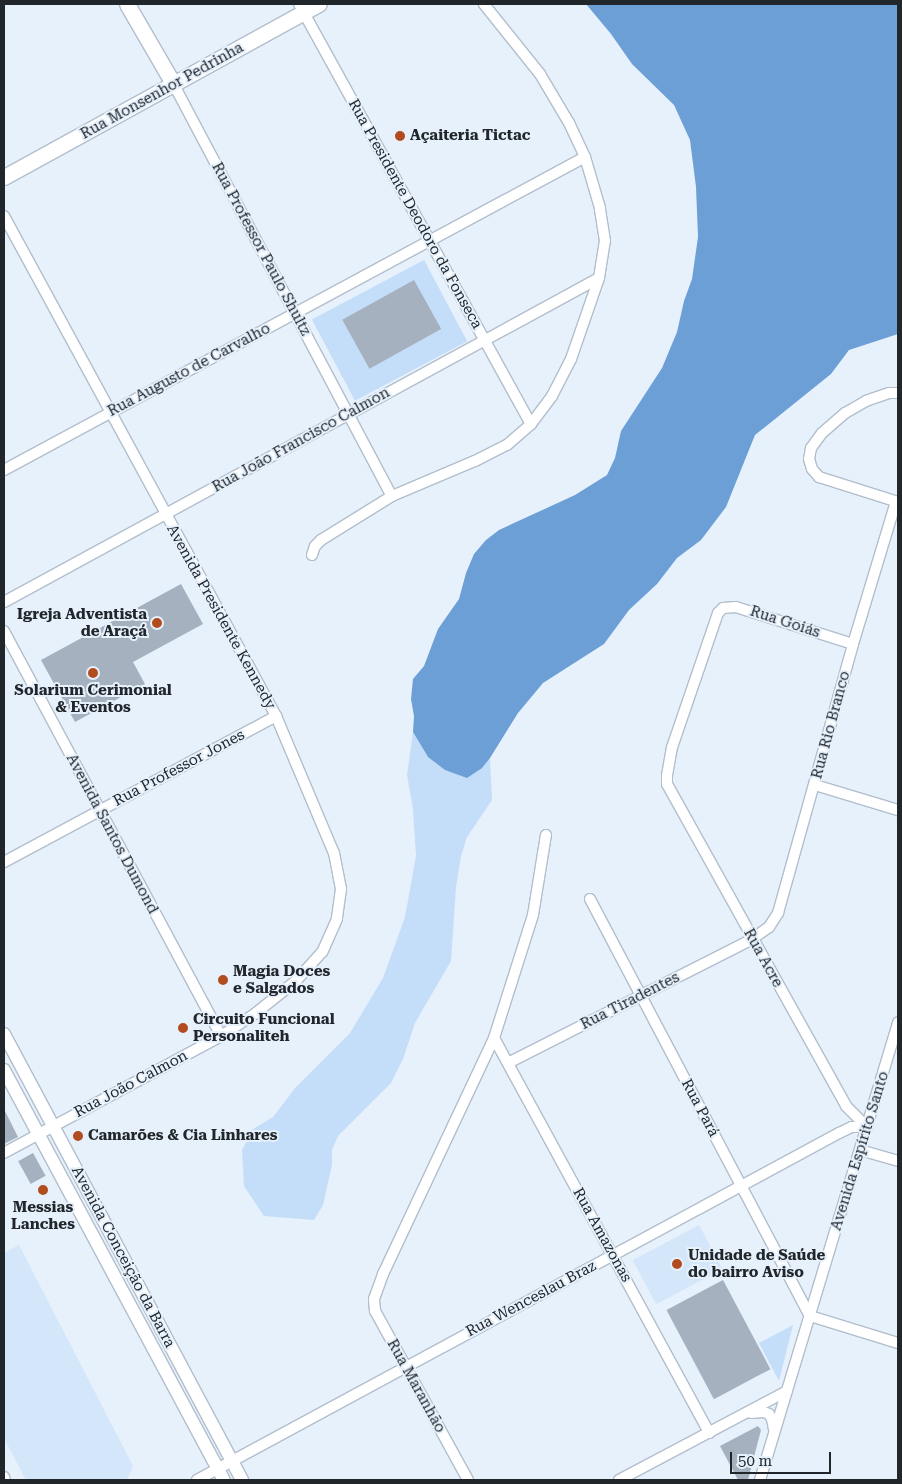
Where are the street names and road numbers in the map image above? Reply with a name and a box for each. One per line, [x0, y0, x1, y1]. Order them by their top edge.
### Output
street label: Rua Monsenhor Pedrinha [77, 39, 247, 143]
street label: Rua Presidente Deodoro da Fonseca [344, 96, 486, 332]
street label: Rua Professor Paulo Shultz [208, 159, 314, 339]
street label: Rua Augusto de Carvalho [105, 319, 273, 421]
street label: Rua João Francisco Calmon [209, 384, 393, 496]
street label: Avenida Presidente Kennedy [163, 521, 279, 713]
street label: Rua Goiás [748, 602, 822, 642]
street label: Rua Rio Branco [808, 669, 854, 781]
street label: Rua Professor Jones [110, 726, 248, 810]
street label: Avenida Santos Dumond [62, 751, 162, 917]
street label: Rua Acre [739, 925, 787, 991]
street label: Rua Tiradentes [578, 968, 682, 1034]
street label: Rua João Calmon [71, 1047, 191, 1121]
street label: Avenida Espírito Santo [827, 1069, 893, 1233]
street label: Rua Pará [677, 1076, 723, 1140]
street label: Avenida Conceição da Barra [67, 1163, 179, 1351]
street label: Rua Amazonas [569, 1185, 635, 1285]
street label: Rua Wenceslau Braz [463, 1257, 599, 1341]
street label: Rua Maranhão [383, 1336, 449, 1436]

